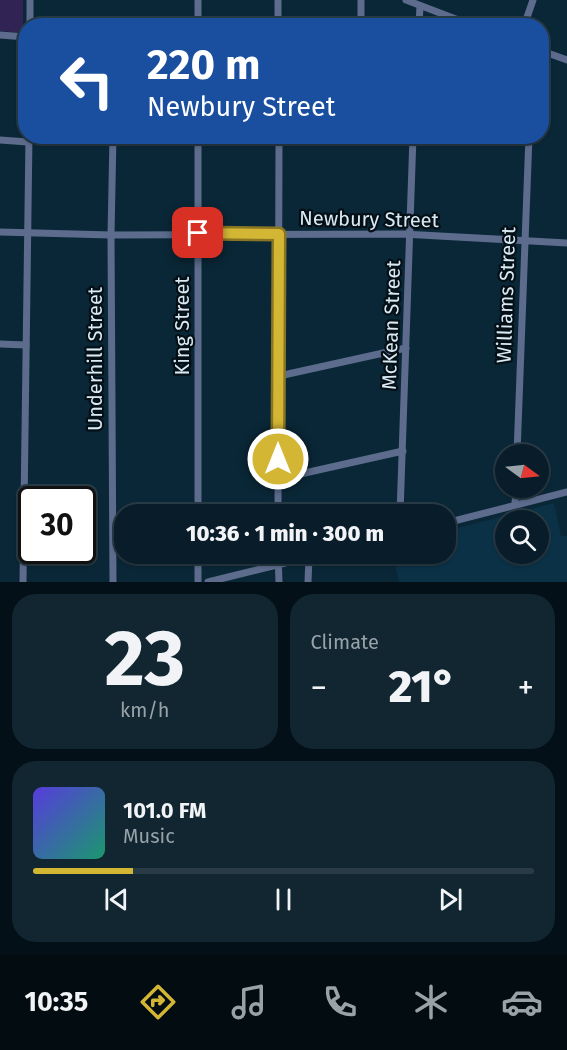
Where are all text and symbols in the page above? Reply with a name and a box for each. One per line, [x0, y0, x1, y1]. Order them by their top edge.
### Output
text: 220 m [147, 40, 260, 90]
icon: left [48, 42, 126, 120]
text: Newbury Street [147, 91, 335, 123]
street label: Newbury Street [299, 206, 440, 232]
pin [172, 207, 223, 258]
icon: arrive [181, 216, 214, 249]
street label: Williams Street [492, 226, 520, 364]
street label: McKean Street [377, 259, 405, 390]
street label: King Street [170, 276, 194, 376]
street label: Underhill Street [83, 286, 107, 431]
position arrow [246, 427, 310, 491]
north arrow [495, 444, 549, 498]
map controls [495, 444, 549, 564]
speed limit sign: 30 [18, 486, 96, 564]
button: search [495, 510, 549, 564]
text: 10:36 · 1 min · 300 m [186, 520, 384, 547]
text: 23 [105, 612, 185, 706]
text: Climate [311, 630, 379, 654]
text: 21° [389, 660, 456, 714]
text: − [311, 668, 327, 708]
text: + [518, 668, 534, 708]
text: km/h [120, 698, 170, 722]
text: 101.0 FM [123, 797, 206, 824]
text: Music [123, 824, 175, 848]
icon: previous [100, 883, 133, 916]
icon: pause [267, 883, 300, 916]
icon: next [434, 883, 467, 916]
icon: directions [137, 981, 179, 1023]
icon: music [228, 981, 270, 1023]
icon: phone [319, 981, 361, 1023]
icon: climate [410, 981, 452, 1023]
icon: car [501, 981, 543, 1023]
text: 10:35 [24, 986, 88, 1018]

